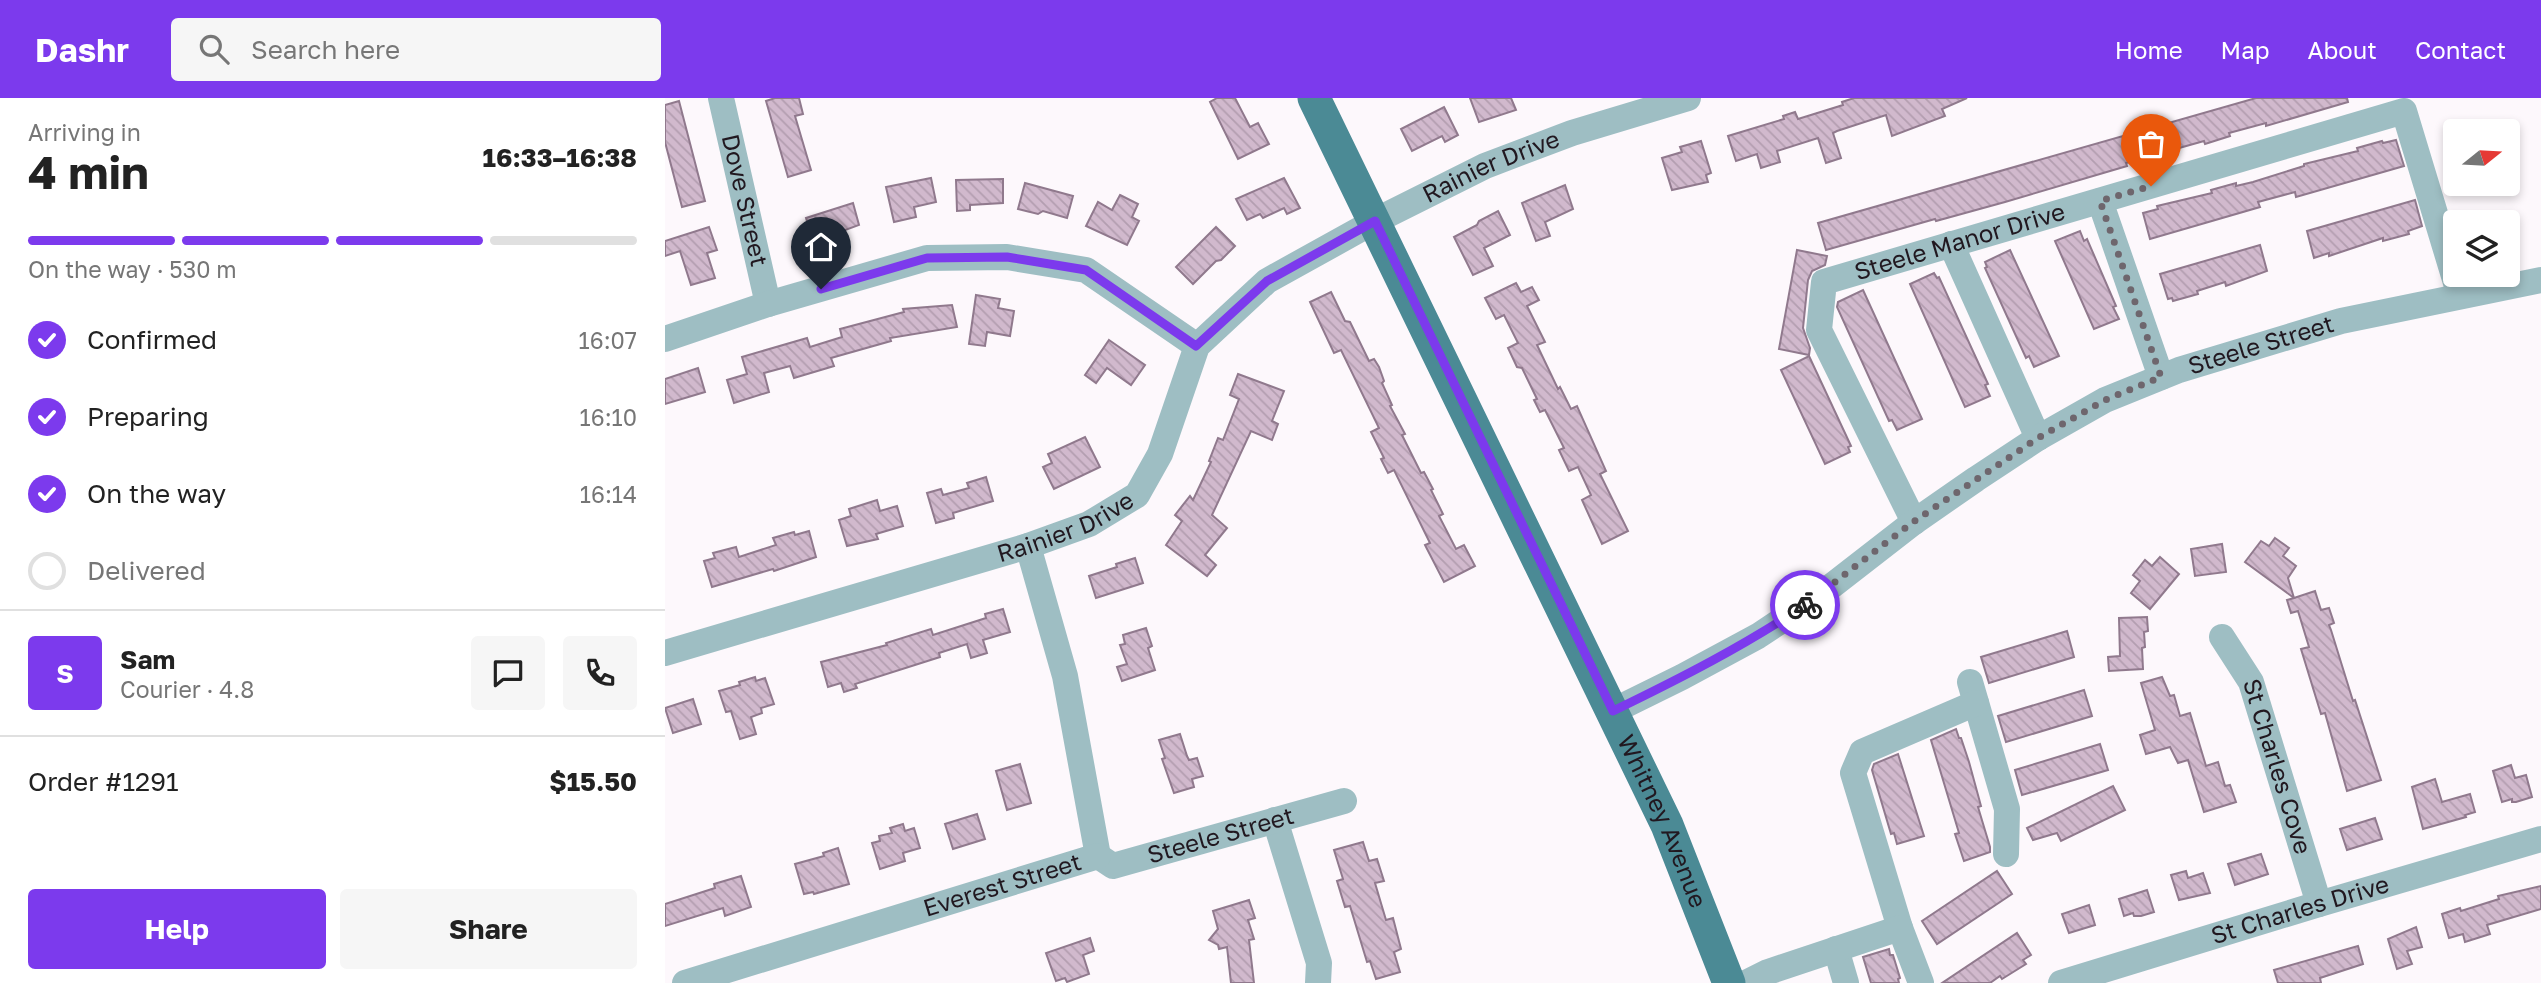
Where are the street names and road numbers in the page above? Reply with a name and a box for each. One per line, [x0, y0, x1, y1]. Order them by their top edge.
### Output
street label: Rainier Drive [1417, 123, 1563, 208]
street label: Dove Street [717, 131, 775, 269]
street label: Steele Manor Drive [1851, 196, 2068, 285]
street label: Steele Street [2184, 308, 2337, 379]
street label: Rainier Drive [993, 485, 1138, 567]
street label: St Charles Cove [2238, 675, 2319, 857]
street label: Whitney Avenue [1612, 730, 1714, 912]
street label: Steele Street [1144, 800, 1297, 869]
street label: Everest Street [919, 846, 1084, 922]
street label: St Charles Drive [2207, 868, 2392, 949]

